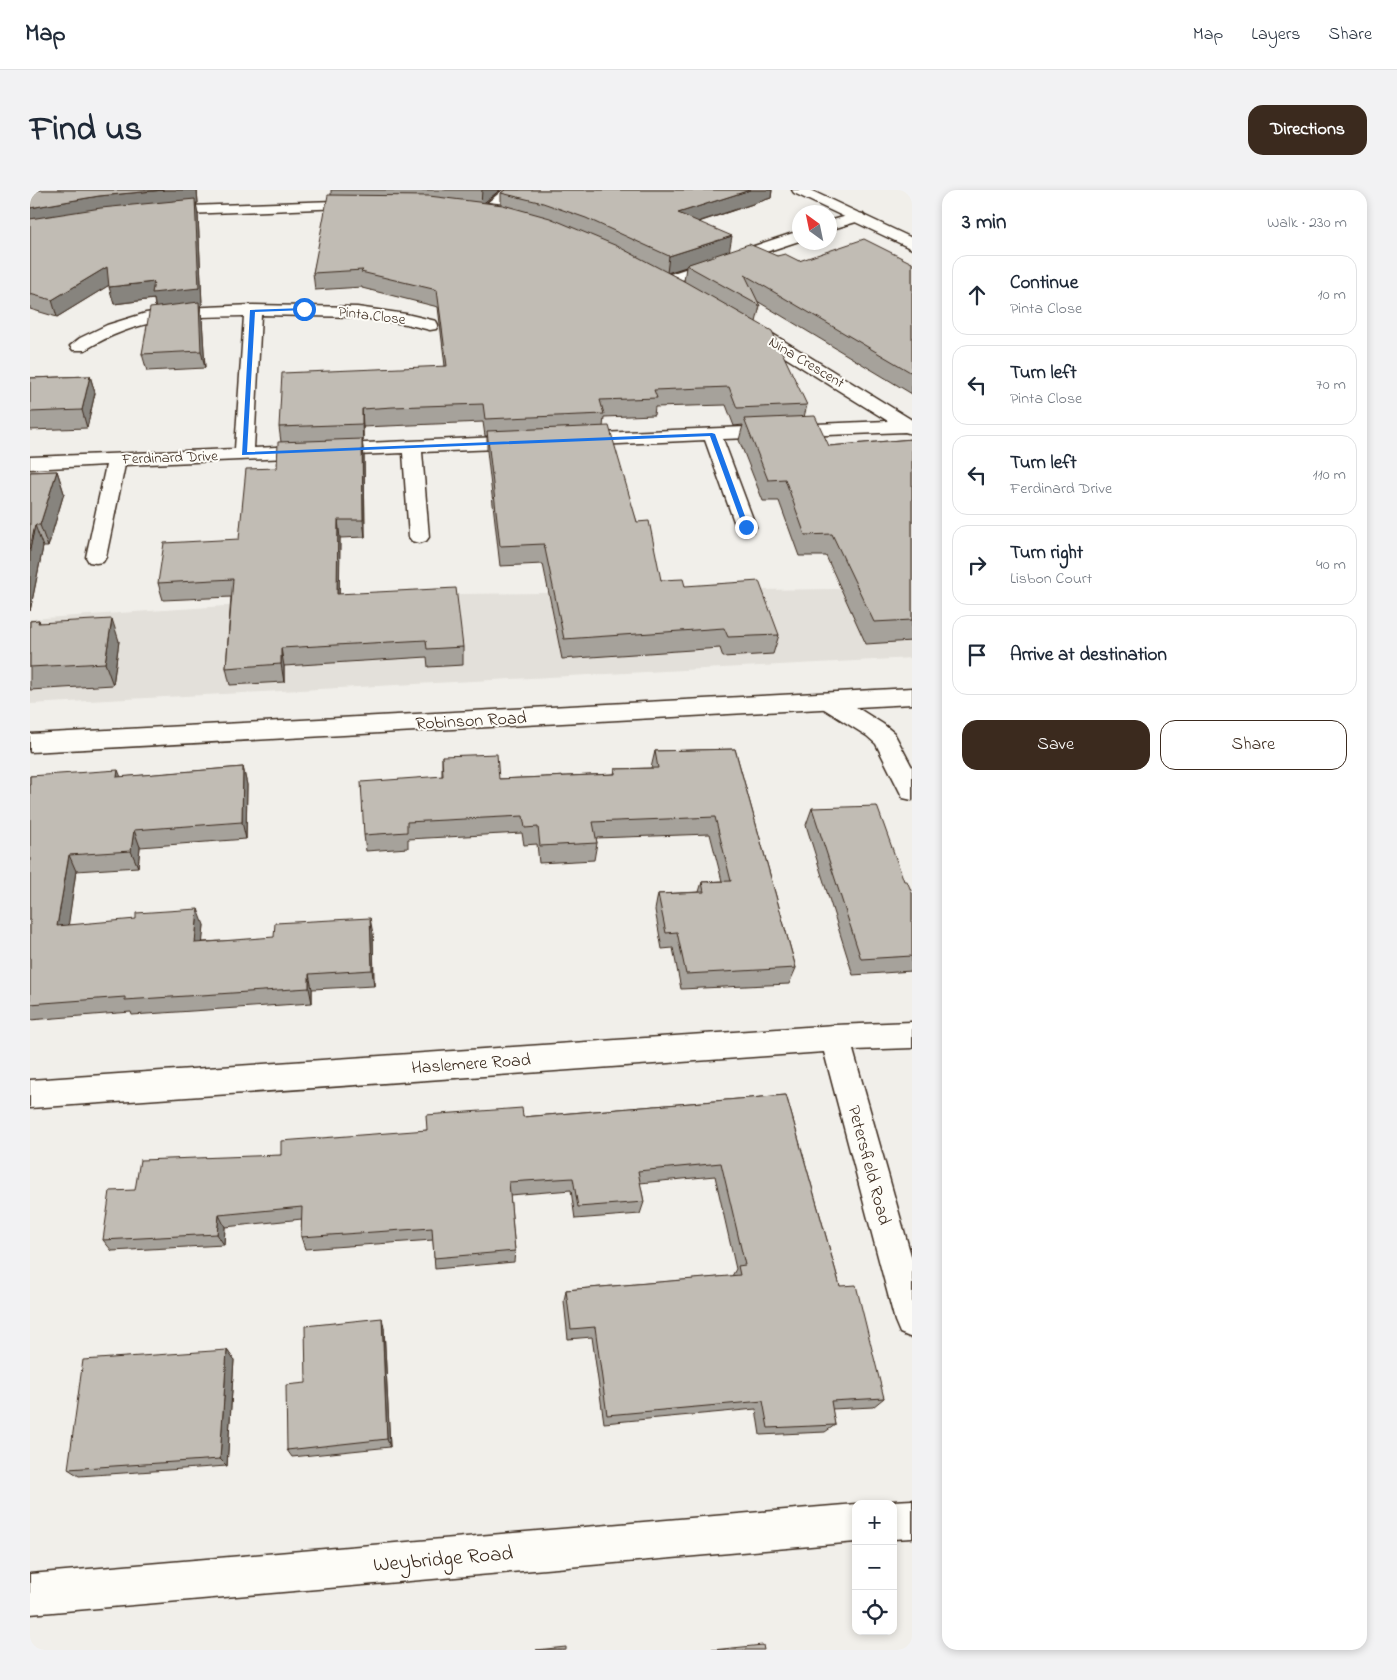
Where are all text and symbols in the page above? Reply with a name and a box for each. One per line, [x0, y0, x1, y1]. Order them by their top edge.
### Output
text: Map [25, 17, 66, 52]
text: Map [1193, 22, 1223, 48]
text: Layers [1251, 22, 1301, 48]
text: Share [1329, 22, 1372, 48]
text: Find us [30, 105, 142, 156]
button: Directions [1248, 105, 1367, 155]
north arrow [792, 205, 837, 250]
text: 3 min [962, 208, 1006, 238]
text: Walk · 230 m [1267, 211, 1347, 235]
text: Continue [1010, 270, 1078, 297]
icon: ahead [963, 281, 991, 309]
text: 10 m [1318, 283, 1346, 307]
text: Pinta Close [1010, 297, 1082, 321]
route start [293, 298, 316, 321]
street label: Pinta Close [337, 301, 407, 331]
street label: Nina Crescent [764, 332, 849, 394]
text: Turn left [1010, 360, 1077, 387]
icon: left [963, 371, 991, 399]
text: 70 m [1316, 373, 1346, 397]
text: Pinta Close [1010, 387, 1082, 411]
street label: Ferdinard Drive [121, 445, 219, 471]
text: Turn left [1010, 450, 1077, 477]
icon: left [963, 461, 991, 489]
text: 110 m [1312, 463, 1346, 487]
text: Ferdinard Drive [1010, 477, 1112, 501]
route end [735, 516, 758, 539]
text: Turn right [1010, 540, 1083, 567]
icon: right [963, 551, 991, 579]
text: 40 m [1316, 553, 1346, 577]
text: Lisbon Court [1010, 567, 1092, 591]
icon: arrive [963, 641, 991, 669]
text: Arrive at destination [1010, 642, 1167, 669]
street label: Robinson Road [415, 706, 527, 738]
button: Save [962, 720, 1150, 770]
button: Share [1160, 720, 1347, 770]
street label: Haslemere Road [410, 1048, 532, 1082]
street label: Petersfield Road [840, 1103, 897, 1228]
map controls [852, 1500, 897, 1635]
button: + [852, 1500, 897, 1545]
street label: Weybridge Road [372, 1539, 515, 1583]
button: − [852, 1545, 897, 1590]
button: locate [852, 1590, 897, 1635]

